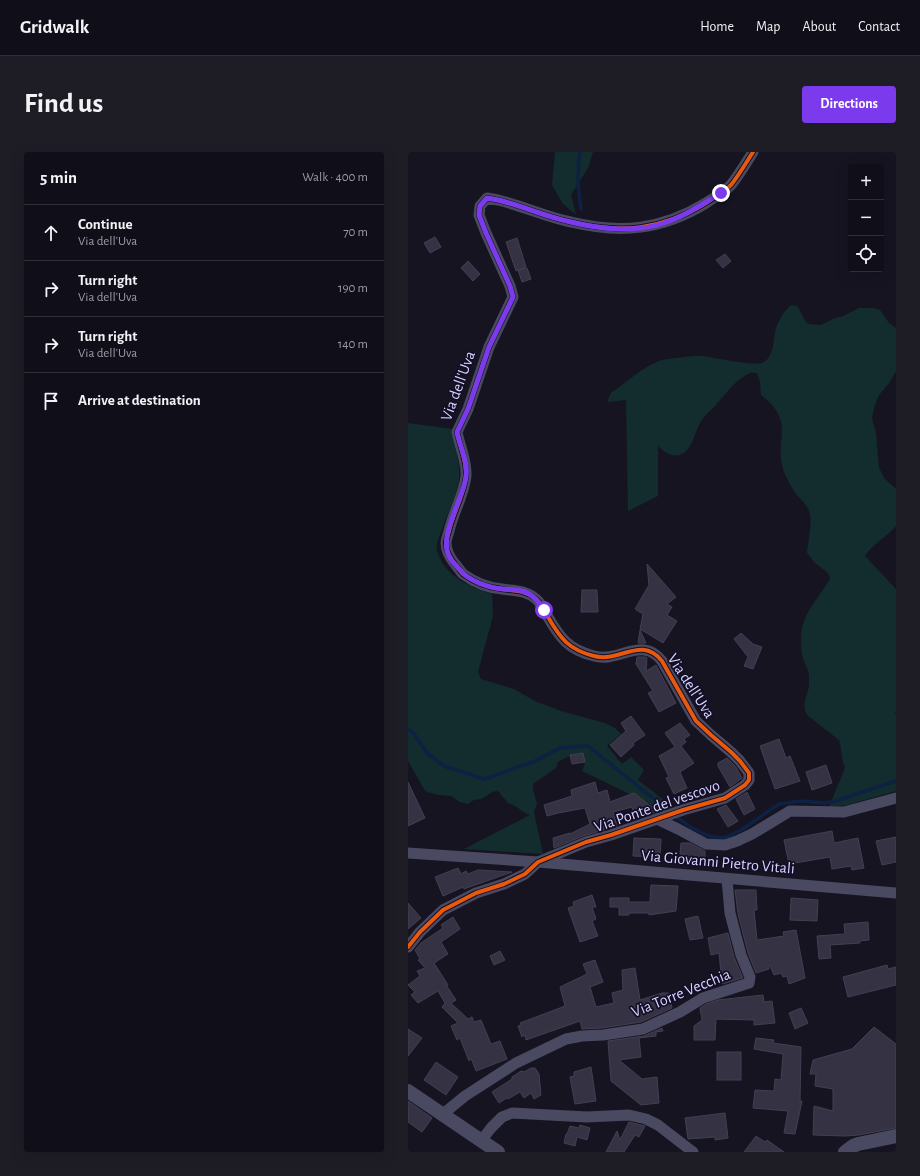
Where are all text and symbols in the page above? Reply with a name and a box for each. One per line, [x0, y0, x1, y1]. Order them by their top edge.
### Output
text: Gridwalk [20, 18, 89, 37]
text: Home [700, 20, 734, 34]
text: Map [756, 20, 780, 34]
text: About [802, 20, 836, 34]
text: Contact [858, 20, 900, 34]
button: Directions [802, 86, 896, 123]
text: Find us [24, 90, 103, 118]
map controls [848, 164, 884, 272]
button: + [848, 164, 884, 200]
text: 5 min [40, 169, 77, 186]
text: Walk · 400 m [302, 171, 368, 184]
route end [712, 184, 730, 202]
button: − [848, 200, 884, 236]
text: Continue [78, 217, 133, 232]
icon: ahead [40, 222, 62, 244]
text: 70 m [343, 226, 368, 239]
text: Via dell'Uva [78, 235, 137, 248]
button: locate [848, 236, 884, 272]
text: Turn right [78, 273, 137, 288]
icon: right [40, 278, 62, 300]
text: 190 m [338, 282, 368, 295]
text: Via dell'Uva [78, 291, 137, 304]
text: Turn right [78, 329, 137, 344]
icon: right [40, 334, 62, 356]
text: 140 m [338, 338, 368, 351]
text: Via dell'Uva [78, 347, 137, 360]
street label: Via dell'Uva [438, 349, 478, 423]
icon: arrive [40, 390, 62, 412]
text: Arrive at destination [78, 393, 201, 408]
route start [535, 601, 553, 619]
street label: Via dell'Uva [664, 651, 718, 721]
street label: Via Ponte del vescovo [592, 777, 722, 835]
street label: Via Giovanni Pietro Vitali [641, 847, 795, 877]
street label: Via Torre Vecchia [629, 966, 733, 1020]

